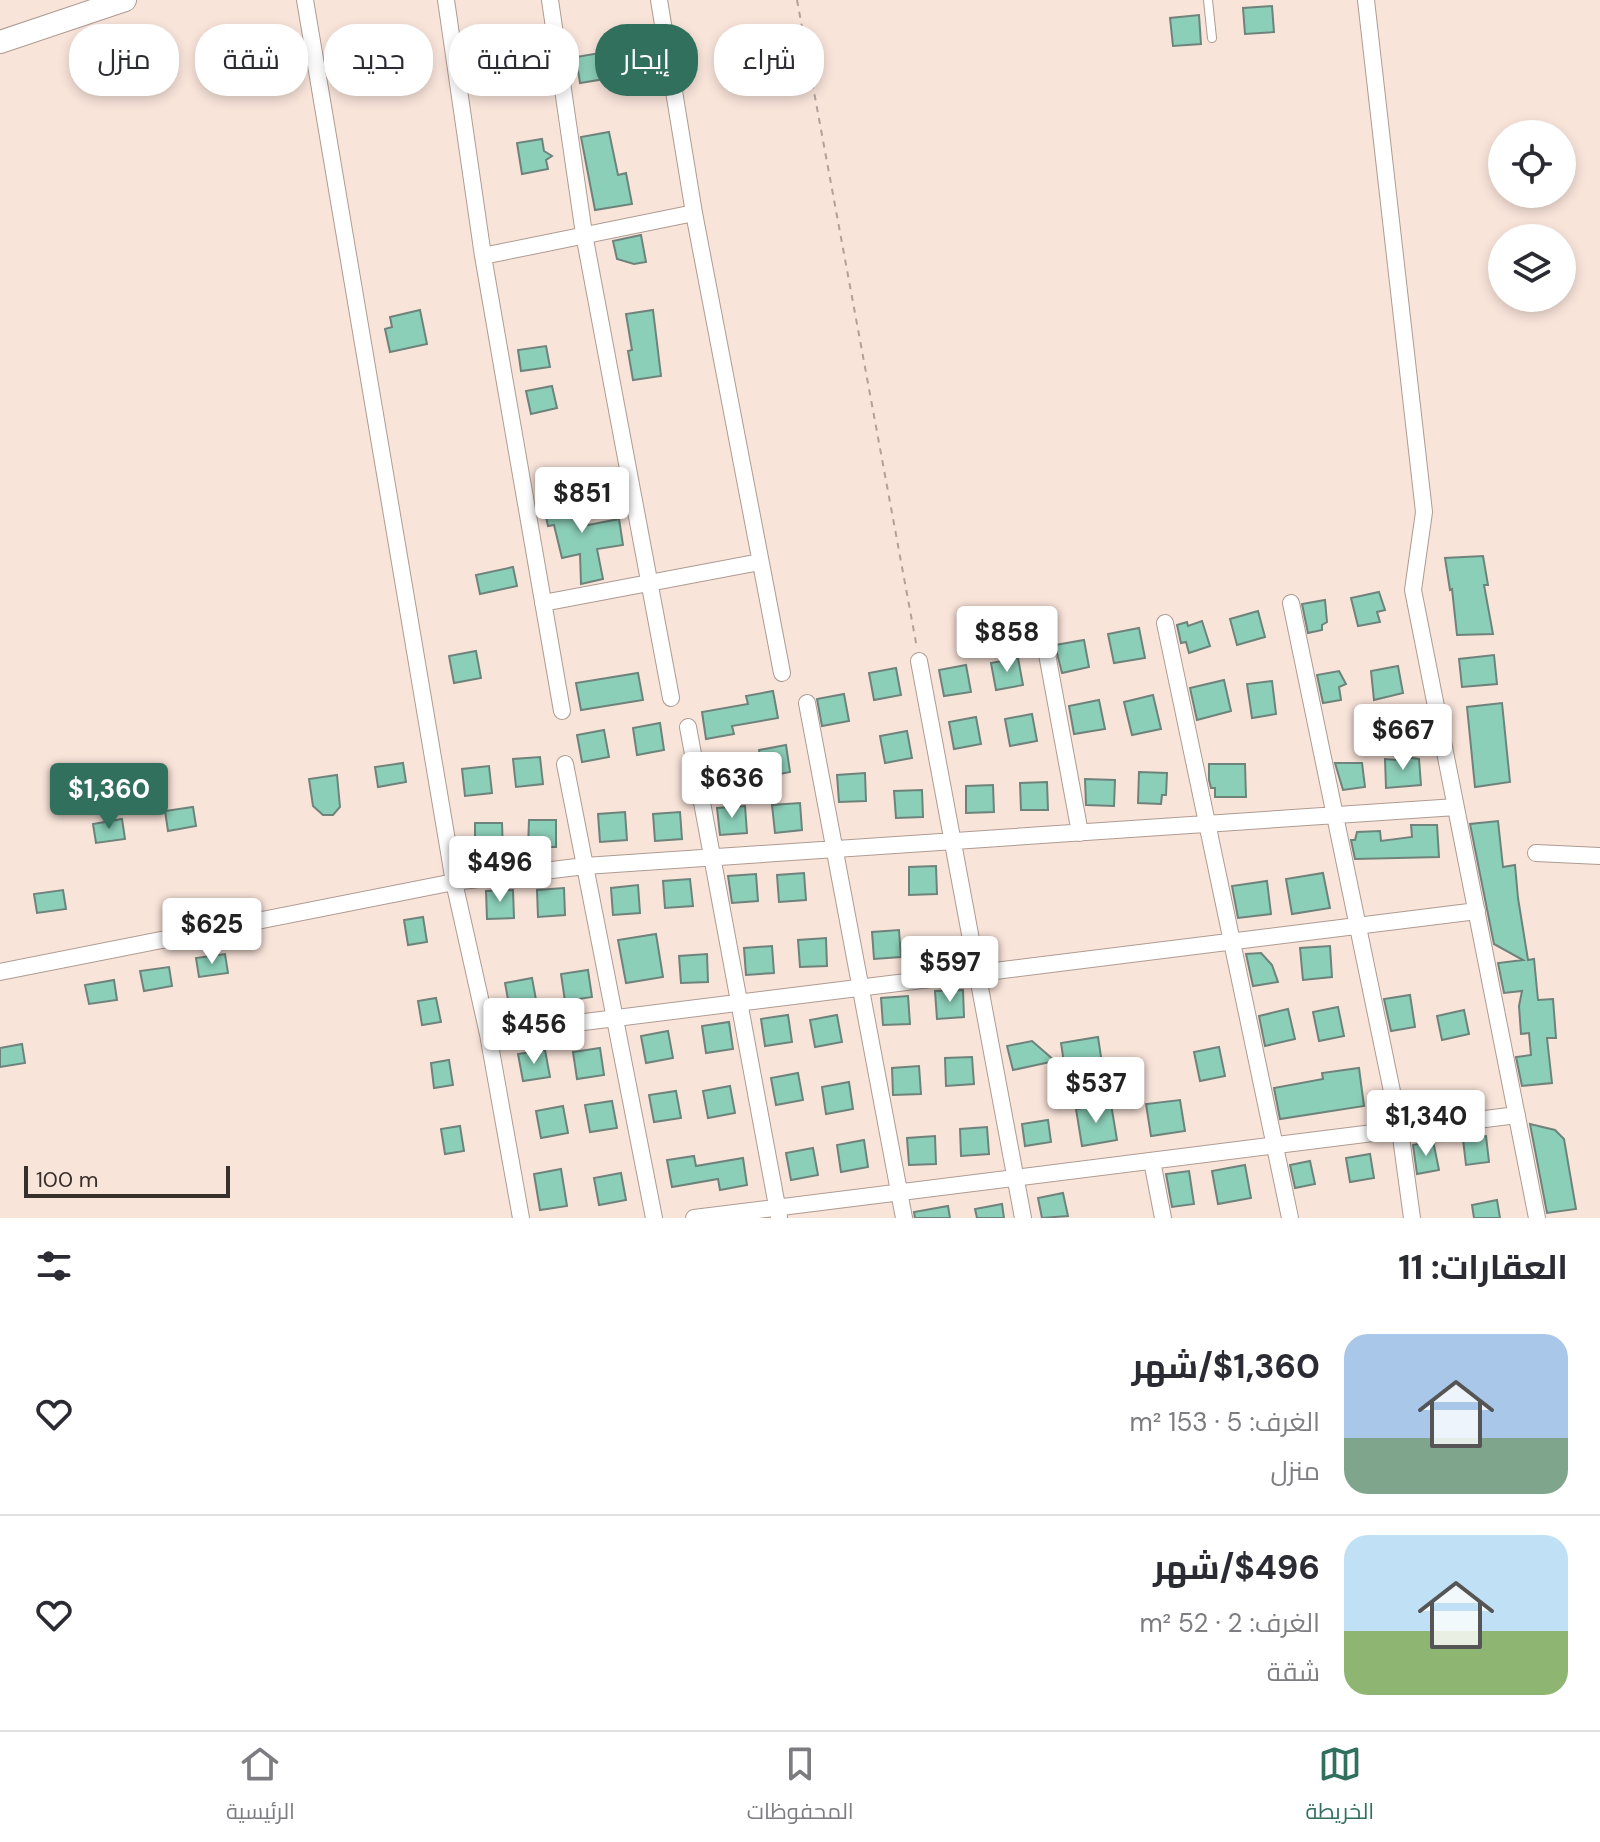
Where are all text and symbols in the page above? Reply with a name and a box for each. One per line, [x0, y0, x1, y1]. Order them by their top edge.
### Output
chip: منزل [69, 24, 179, 96]
chip: شقة [195, 24, 308, 96]
chip: جديد [324, 24, 433, 96]
chip: تصفية [449, 24, 579, 96]
chip: إيجار [595, 24, 698, 96]
chip: شراء [714, 24, 824, 96]
map controls [1488, 120, 1576, 312]
button: locate [1488, 120, 1576, 208]
button: layers [1488, 224, 1576, 312]
pin: $851 [535, 467, 629, 535]
text: $851 [553, 476, 611, 510]
pin: $858 [960, 606, 1054, 674]
text: $858 [975, 615, 1039, 649]
pin: $667 [1356, 704, 1450, 772]
text: $667 [1372, 713, 1434, 747]
pin: $636 [685, 752, 779, 820]
text: $636 [700, 761, 764, 795]
pin: $1,360 [44, 763, 174, 831]
text: $1,360 [68, 772, 150, 806]
pin: $496 [453, 836, 547, 904]
text: $496 [467, 845, 533, 879]
pin: $625 [165, 898, 259, 966]
text: $625 [180, 907, 244, 941]
pin: $597 [903, 936, 997, 1004]
text: $597 [919, 945, 981, 979]
pin: $456 [487, 998, 581, 1066]
text: $456 [501, 1007, 567, 1041]
pin: $537 [1049, 1057, 1143, 1125]
text: $537 [1065, 1066, 1127, 1100]
pin: $1,340 [1361, 1090, 1491, 1158]
text: $1,340 [1385, 1099, 1467, 1133]
scale bar [24, 1162, 230, 1198]
text: 100 m [36, 1165, 98, 1194]
icon: filters [32, 1244, 76, 1288]
text: العقارات: 11 [1398, 1245, 1568, 1290]
text: $1,360/شهر [1132, 1344, 1320, 1389]
icon: home [1408, 1366, 1504, 1462]
icon: heart [32, 1392, 76, 1436]
text: الغرف: 5 · 153 m² [1130, 1405, 1320, 1439]
text: منزل [1271, 1454, 1320, 1488]
text: $496/شهر [1153, 1545, 1320, 1590]
icon: home [1408, 1567, 1504, 1663]
icon: heart [32, 1593, 76, 1637]
text: الغرف: 2 · 52 m² [1139, 1606, 1320, 1640]
text: شقة [1267, 1655, 1320, 1689]
tab: الرئيسية [226, 1742, 295, 1832]
tab: المحفوظات [747, 1742, 854, 1832]
tab: الخريطة [1305, 1742, 1374, 1832]

